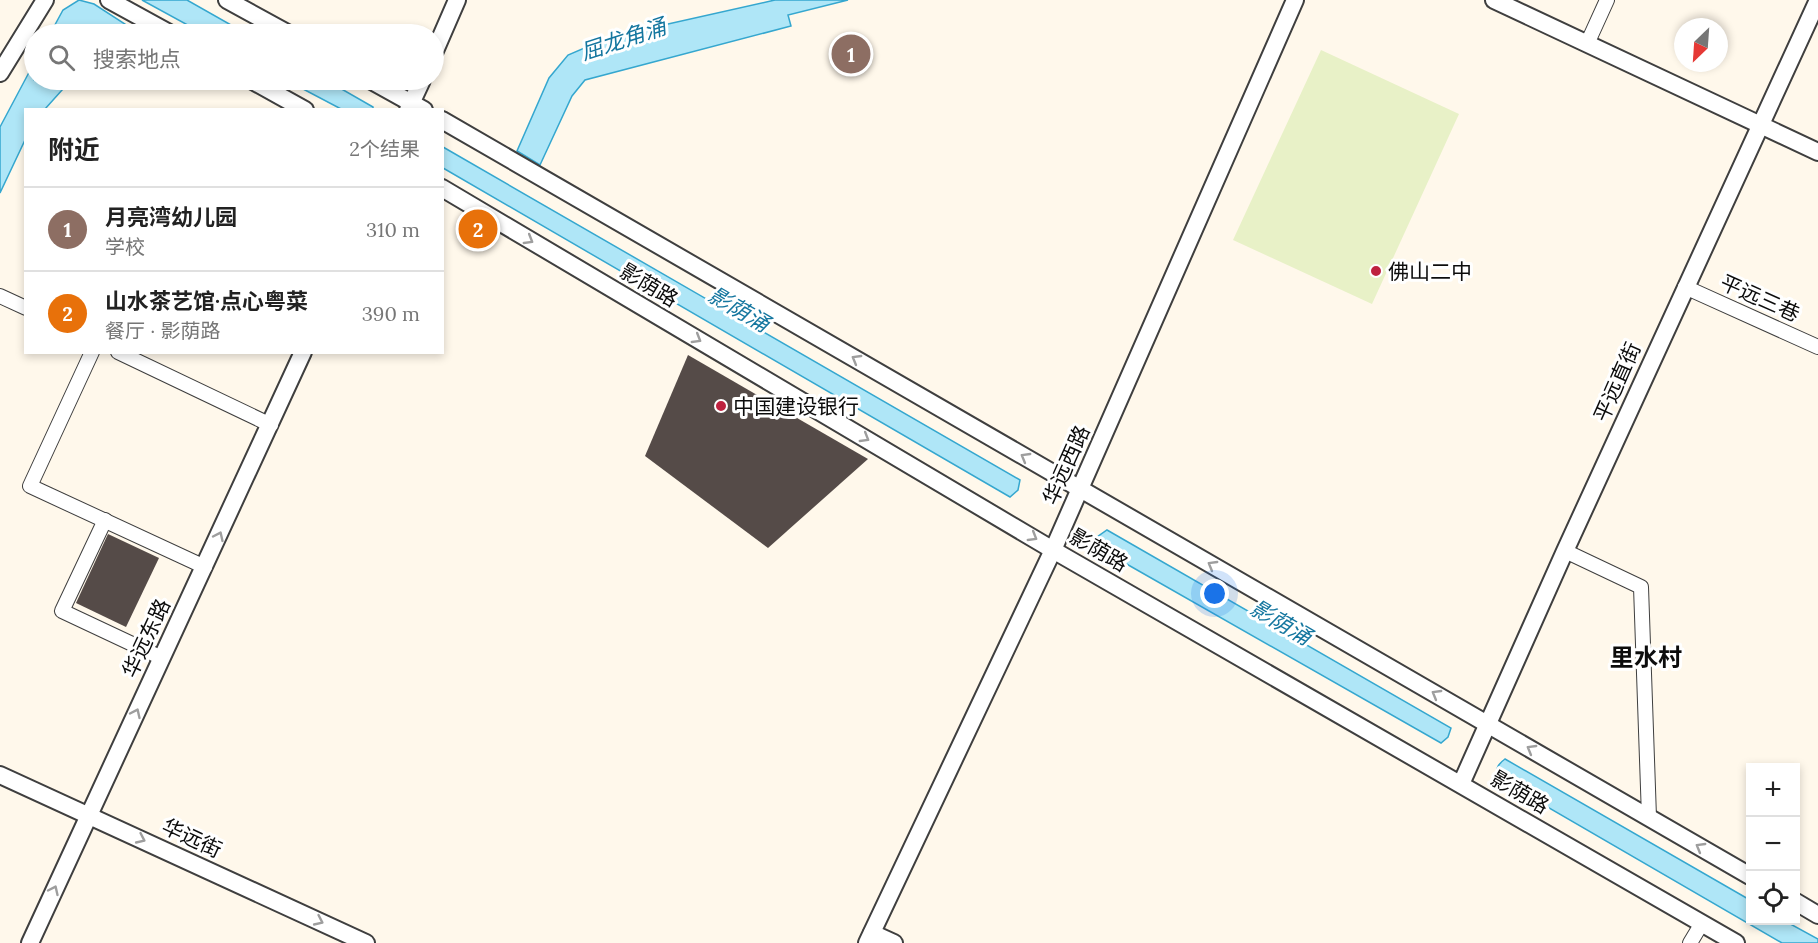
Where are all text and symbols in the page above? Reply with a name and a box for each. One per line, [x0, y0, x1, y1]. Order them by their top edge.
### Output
water label: 屈龙角涌 [577, 11, 672, 66]
north arrow [1674, 18, 1728, 72]
search box [24, 24, 444, 90]
pin: 1 [832, 32, 870, 76]
icon: search [45, 41, 78, 74]
text: 搜索地点 [93, 45, 181, 73]
text: 附近 [48, 133, 100, 166]
text: 2个结果 [349, 136, 420, 161]
text: 月亮湾幼儿园 [105, 203, 237, 231]
pin: 2 [458, 206, 498, 252]
text: 1 [63, 217, 72, 242]
text: 310 m [366, 217, 420, 242]
one-way arrow [523, 232, 533, 244]
text: 学校 [105, 234, 145, 259]
street label: 影荫路 [615, 257, 683, 313]
place label: 佛山二中 [1388, 258, 1472, 285]
marker: 佛山二中 [1369, 264, 1383, 278]
street label: 平远三巷 [1716, 269, 1804, 327]
water label: 影荫涌 [703, 280, 777, 339]
text: 山水茶艺馆·点心粤菜 [105, 287, 308, 315]
text: 2 [62, 301, 73, 326]
text: 390 m [362, 301, 420, 326]
text: 餐厅 · 影荫路 [105, 318, 221, 343]
one-way arrow [691, 331, 701, 343]
street label: 平远直街 [1588, 338, 1646, 426]
one-way arrow [852, 355, 862, 367]
place label: 中国建设银行 [733, 393, 859, 420]
marker: 中国建设银行 [714, 399, 728, 413]
street label: 华远西路 [1037, 421, 1095, 509]
one-way arrow [859, 431, 869, 442]
one-way arrow [1021, 453, 1031, 464]
street label: 影荫路 [1065, 523, 1133, 577]
one-way arrow [1027, 530, 1037, 542]
one-way arrow [212, 532, 224, 543]
one-way arrow [1208, 561, 1218, 572]
your location [1200, 579, 1229, 608]
water label: 影荫涌 [1245, 593, 1319, 652]
street label: 华远东路 [116, 594, 176, 682]
district label: 里水村 [1610, 642, 1682, 673]
one-way arrow [1431, 690, 1442, 701]
one-way arrow [129, 708, 141, 719]
one-way arrow [1527, 745, 1537, 756]
map controls [1746, 763, 1800, 925]
button: + [1746, 763, 1800, 817]
street label: 影荫路 [1486, 765, 1554, 819]
street label: 华远街 [158, 812, 226, 864]
button: − [1746, 817, 1800, 871]
one-way arrow [135, 832, 146, 844]
one-way arrow [1696, 842, 1706, 854]
button: locate [1746, 871, 1800, 925]
one-way arrow [47, 885, 59, 896]
one-way arrow [312, 914, 323, 926]

